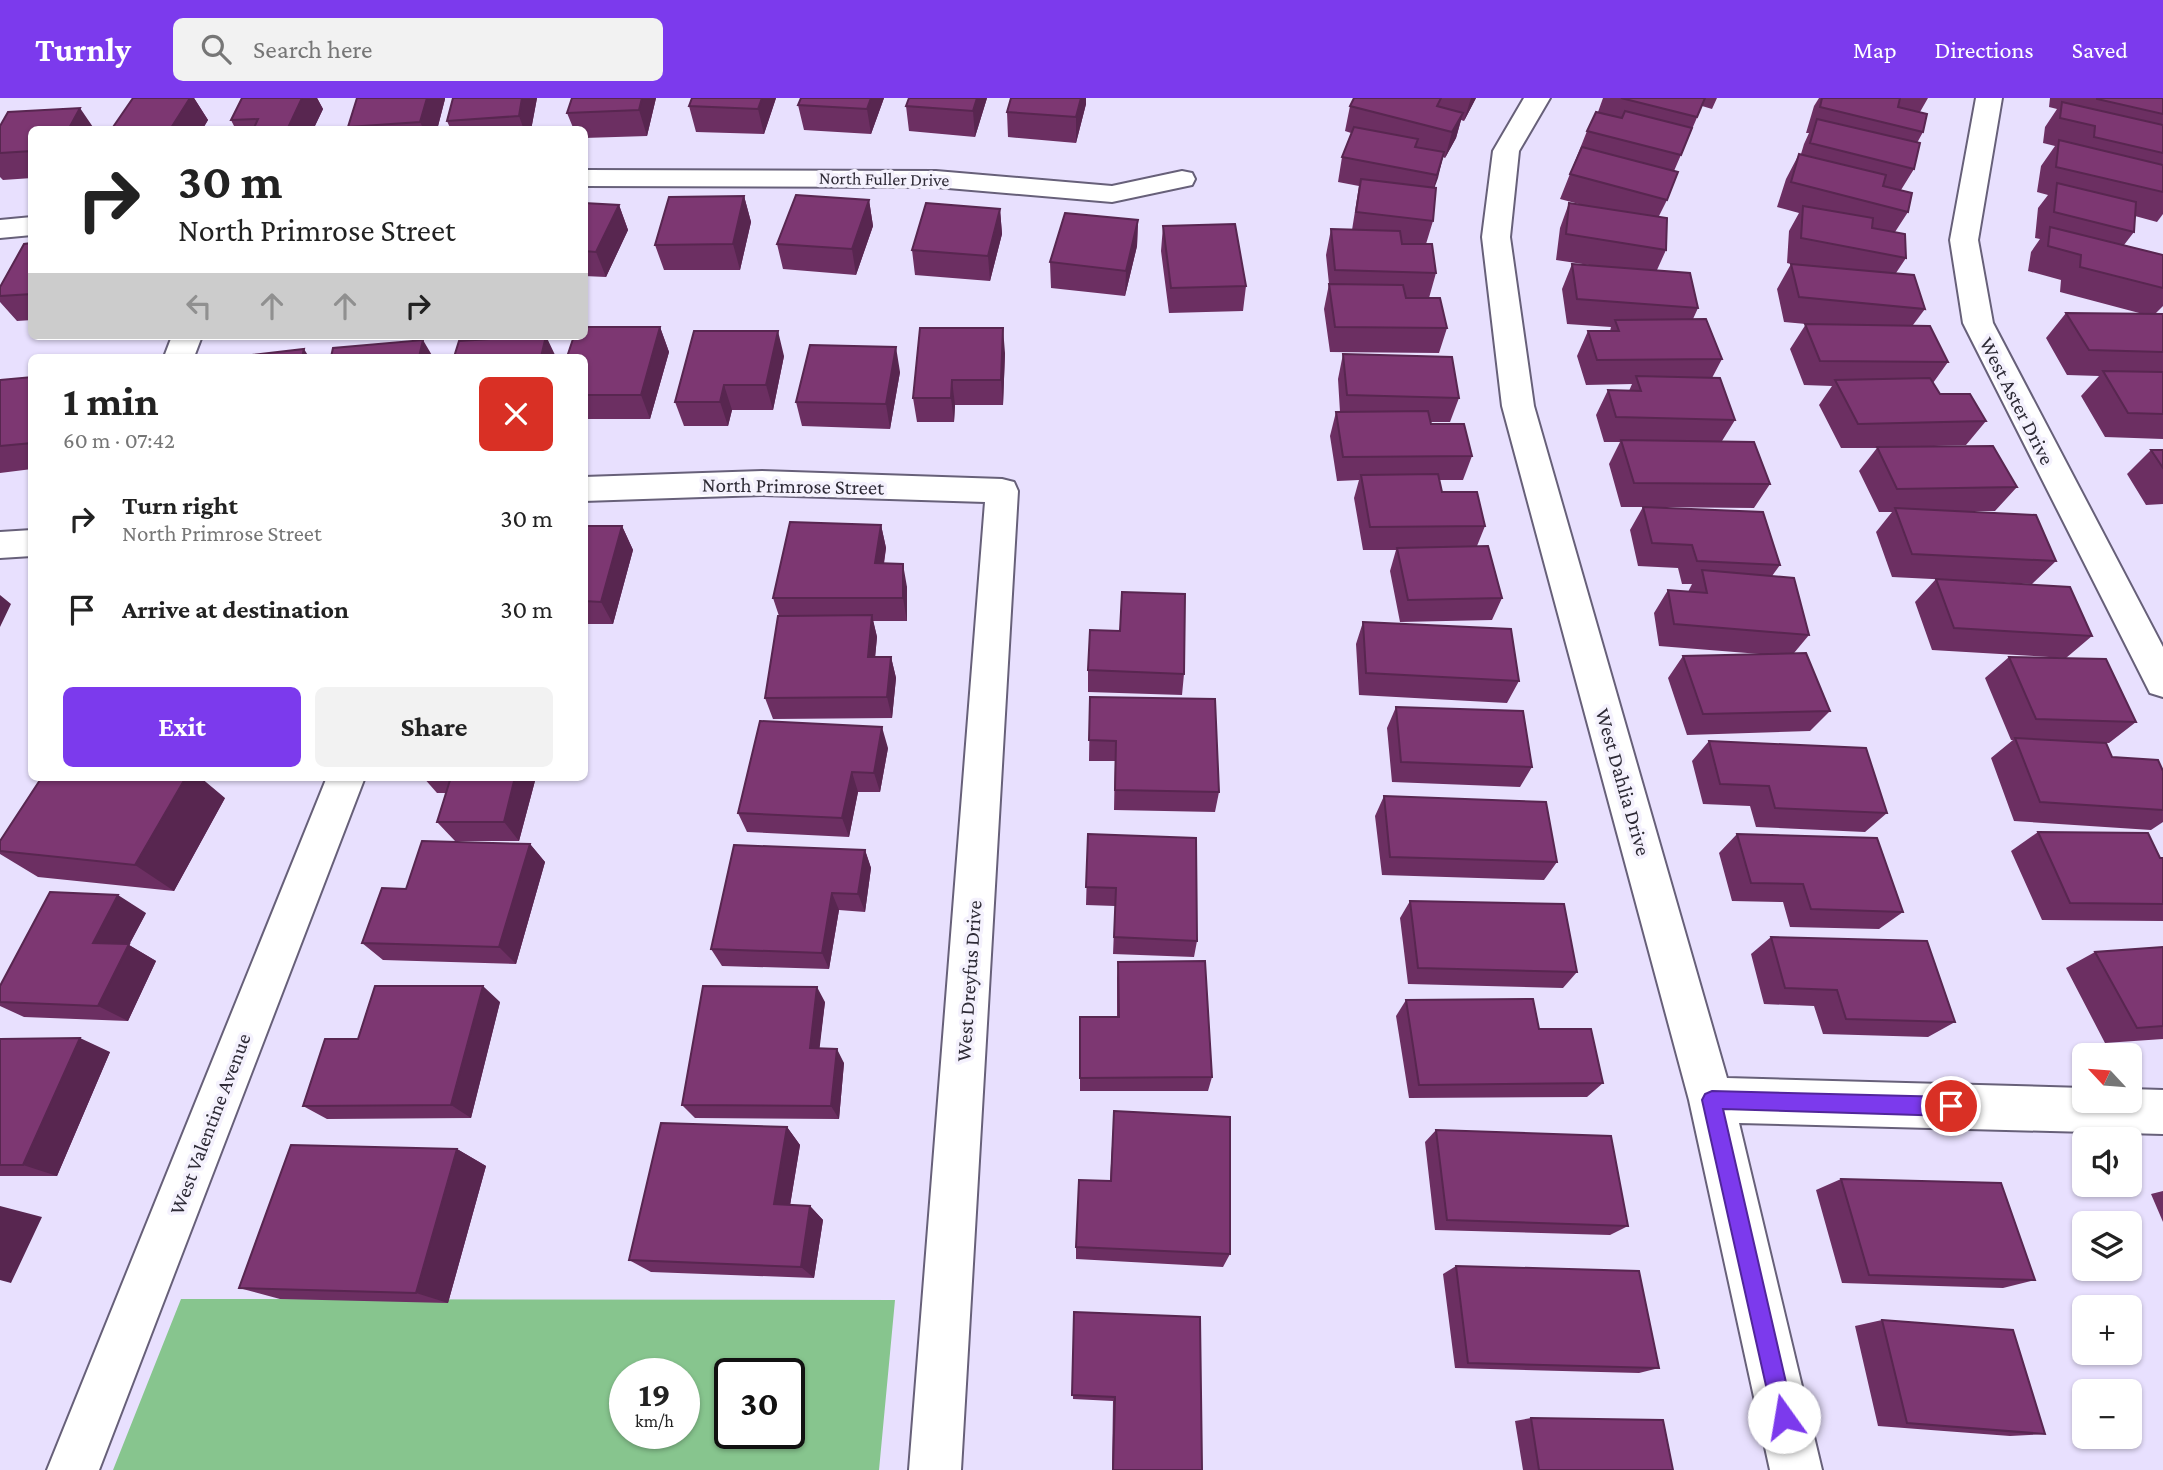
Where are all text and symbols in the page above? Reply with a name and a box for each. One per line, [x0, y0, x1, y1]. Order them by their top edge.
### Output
search box [173, 18, 663, 81]
icon: search [197, 30, 235, 68]
text: Turnly [35, 31, 131, 68]
text: Search here [253, 35, 372, 64]
text: Map [1853, 36, 1897, 63]
text: Directions [1935, 36, 2034, 63]
text: Saved [2072, 36, 2128, 63]
icon: right [63, 154, 154, 245]
text: 30 m [178, 154, 283, 209]
street label: North Fuller Drive [819, 168, 949, 190]
text: North Primrose Street [178, 212, 456, 248]
icon: left [180, 287, 218, 325]
icon: ahead [253, 287, 291, 325]
icon: ahead [326, 287, 364, 325]
icon: right [399, 287, 437, 325]
street label: West Aster Drive [1975, 333, 2059, 469]
text: 1 min [63, 377, 159, 424]
button: close [479, 377, 553, 451]
text: 60 m · 07:42 [63, 427, 175, 453]
street label: North Primrose Street [702, 472, 885, 500]
text: Turn right [122, 491, 238, 520]
icon: right [63, 500, 101, 538]
text: 30 m [500, 504, 553, 533]
text: North Primrose Street [122, 520, 322, 546]
icon: arrive [63, 591, 101, 629]
text: Arrive at destination [122, 595, 349, 624]
text: 30 m [500, 595, 553, 624]
button: Exit [63, 687, 301, 767]
button: Share [315, 687, 553, 767]
street label: West Dahlia Drive [1591, 706, 1655, 858]
street label: West Dreyfus Drive [951, 899, 987, 1063]
street label: West Valentine Avenue [164, 1030, 256, 1218]
north arrow [2072, 1043, 2142, 1113]
map controls [2072, 1043, 2142, 1449]
pin [1921, 1076, 1981, 1136]
icon: arrive [1932, 1087, 1970, 1125]
button: sound [2072, 1127, 2142, 1197]
button: layers [2072, 1211, 2142, 1281]
button: + [2072, 1295, 2142, 1365]
speed limit sign: 30 [714, 1358, 805, 1449]
text: 19 [638, 1375, 671, 1414]
button: − [2072, 1379, 2142, 1449]
position arrow [1747, 1380, 1821, 1454]
text: km/h [635, 1411, 674, 1431]

